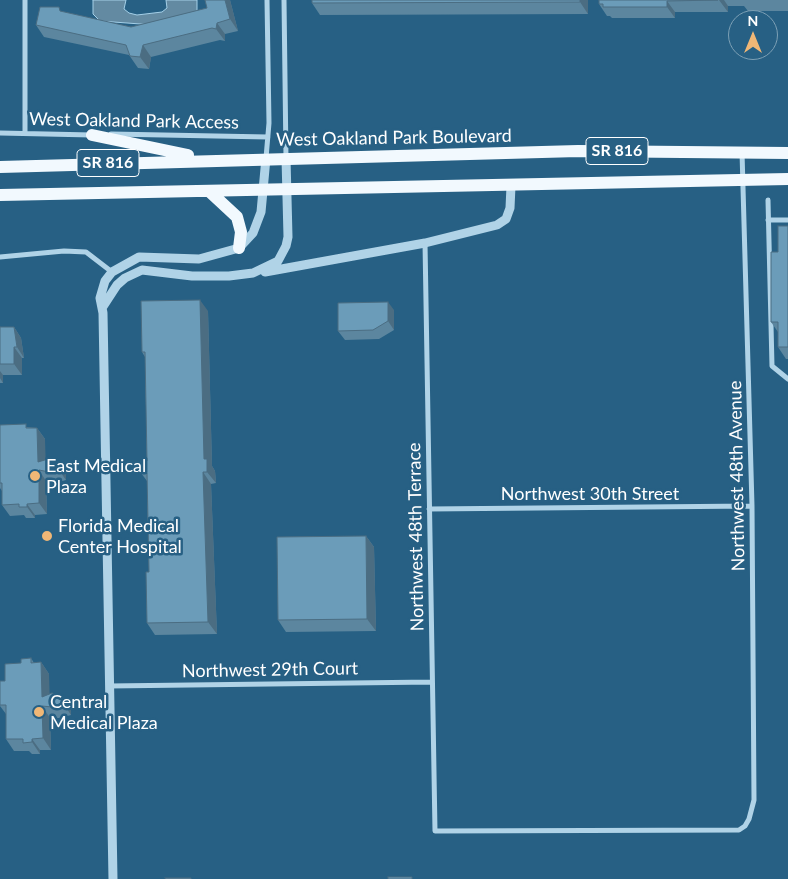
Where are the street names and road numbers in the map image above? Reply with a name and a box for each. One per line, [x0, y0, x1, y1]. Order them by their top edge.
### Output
street label: West Oakland Park Access [29, 108, 239, 134]
street label: West Oakland Park Boulevard [276, 125, 512, 151]
road number: SR 816 [586, 138, 648, 164]
road number: SR 816 [77, 150, 139, 177]
street label: Northwest 48th Avenue [725, 381, 749, 571]
street label: Northwest 48th Terrace [404, 442, 428, 632]
street label: Northwest 30th Street [501, 483, 679, 505]
street label: Northwest 29th Court [182, 658, 358, 682]

